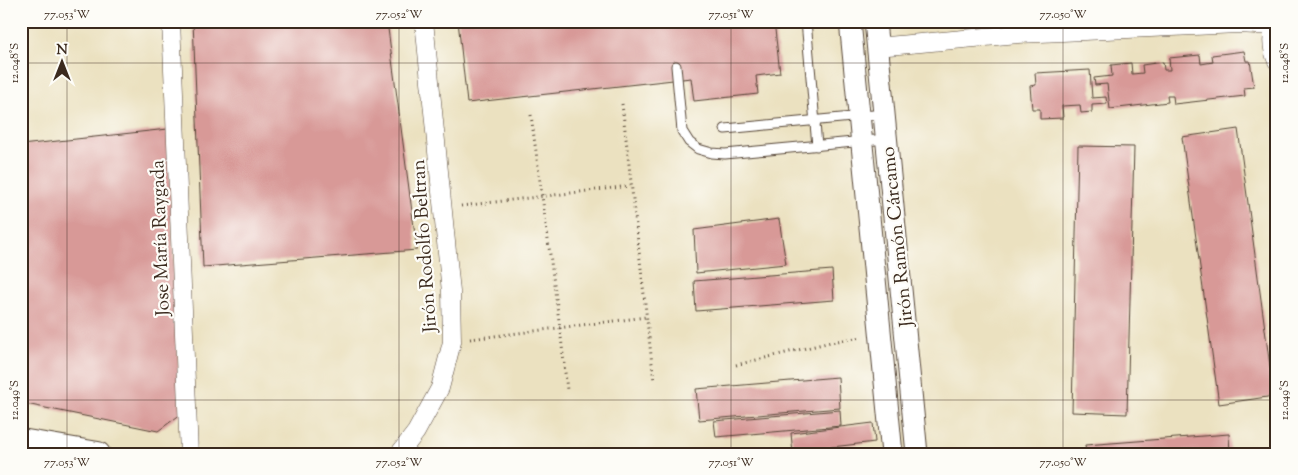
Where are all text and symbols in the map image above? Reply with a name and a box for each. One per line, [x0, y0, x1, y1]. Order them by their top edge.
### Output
text: 77.053°W [44, 6, 91, 24]
text: 77.052°W [376, 6, 423, 24]
text: 77.051°W [708, 6, 754, 24]
text: 77.050°W [1039, 6, 1087, 24]
north arrow [38, 38, 88, 88]
text: N [56, 41, 68, 61]
text: 12.048°S [6, 43, 24, 83]
text: 12.048°S [1276, 43, 1294, 83]
street label: Jirón Ramón Cárcamo [876, 145, 921, 329]
street label: Jirón Rodolfo Beltran [406, 158, 445, 334]
street label: Jose María Raygada [145, 159, 178, 317]
text: 12.049°S [6, 380, 24, 420]
text: 12.049°S [1276, 380, 1294, 420]
text: 77.053°W [44, 454, 91, 472]
text: 77.052°W [376, 454, 423, 472]
text: 77.051°W [708, 454, 754, 472]
text: 77.050°W [1039, 454, 1087, 472]

